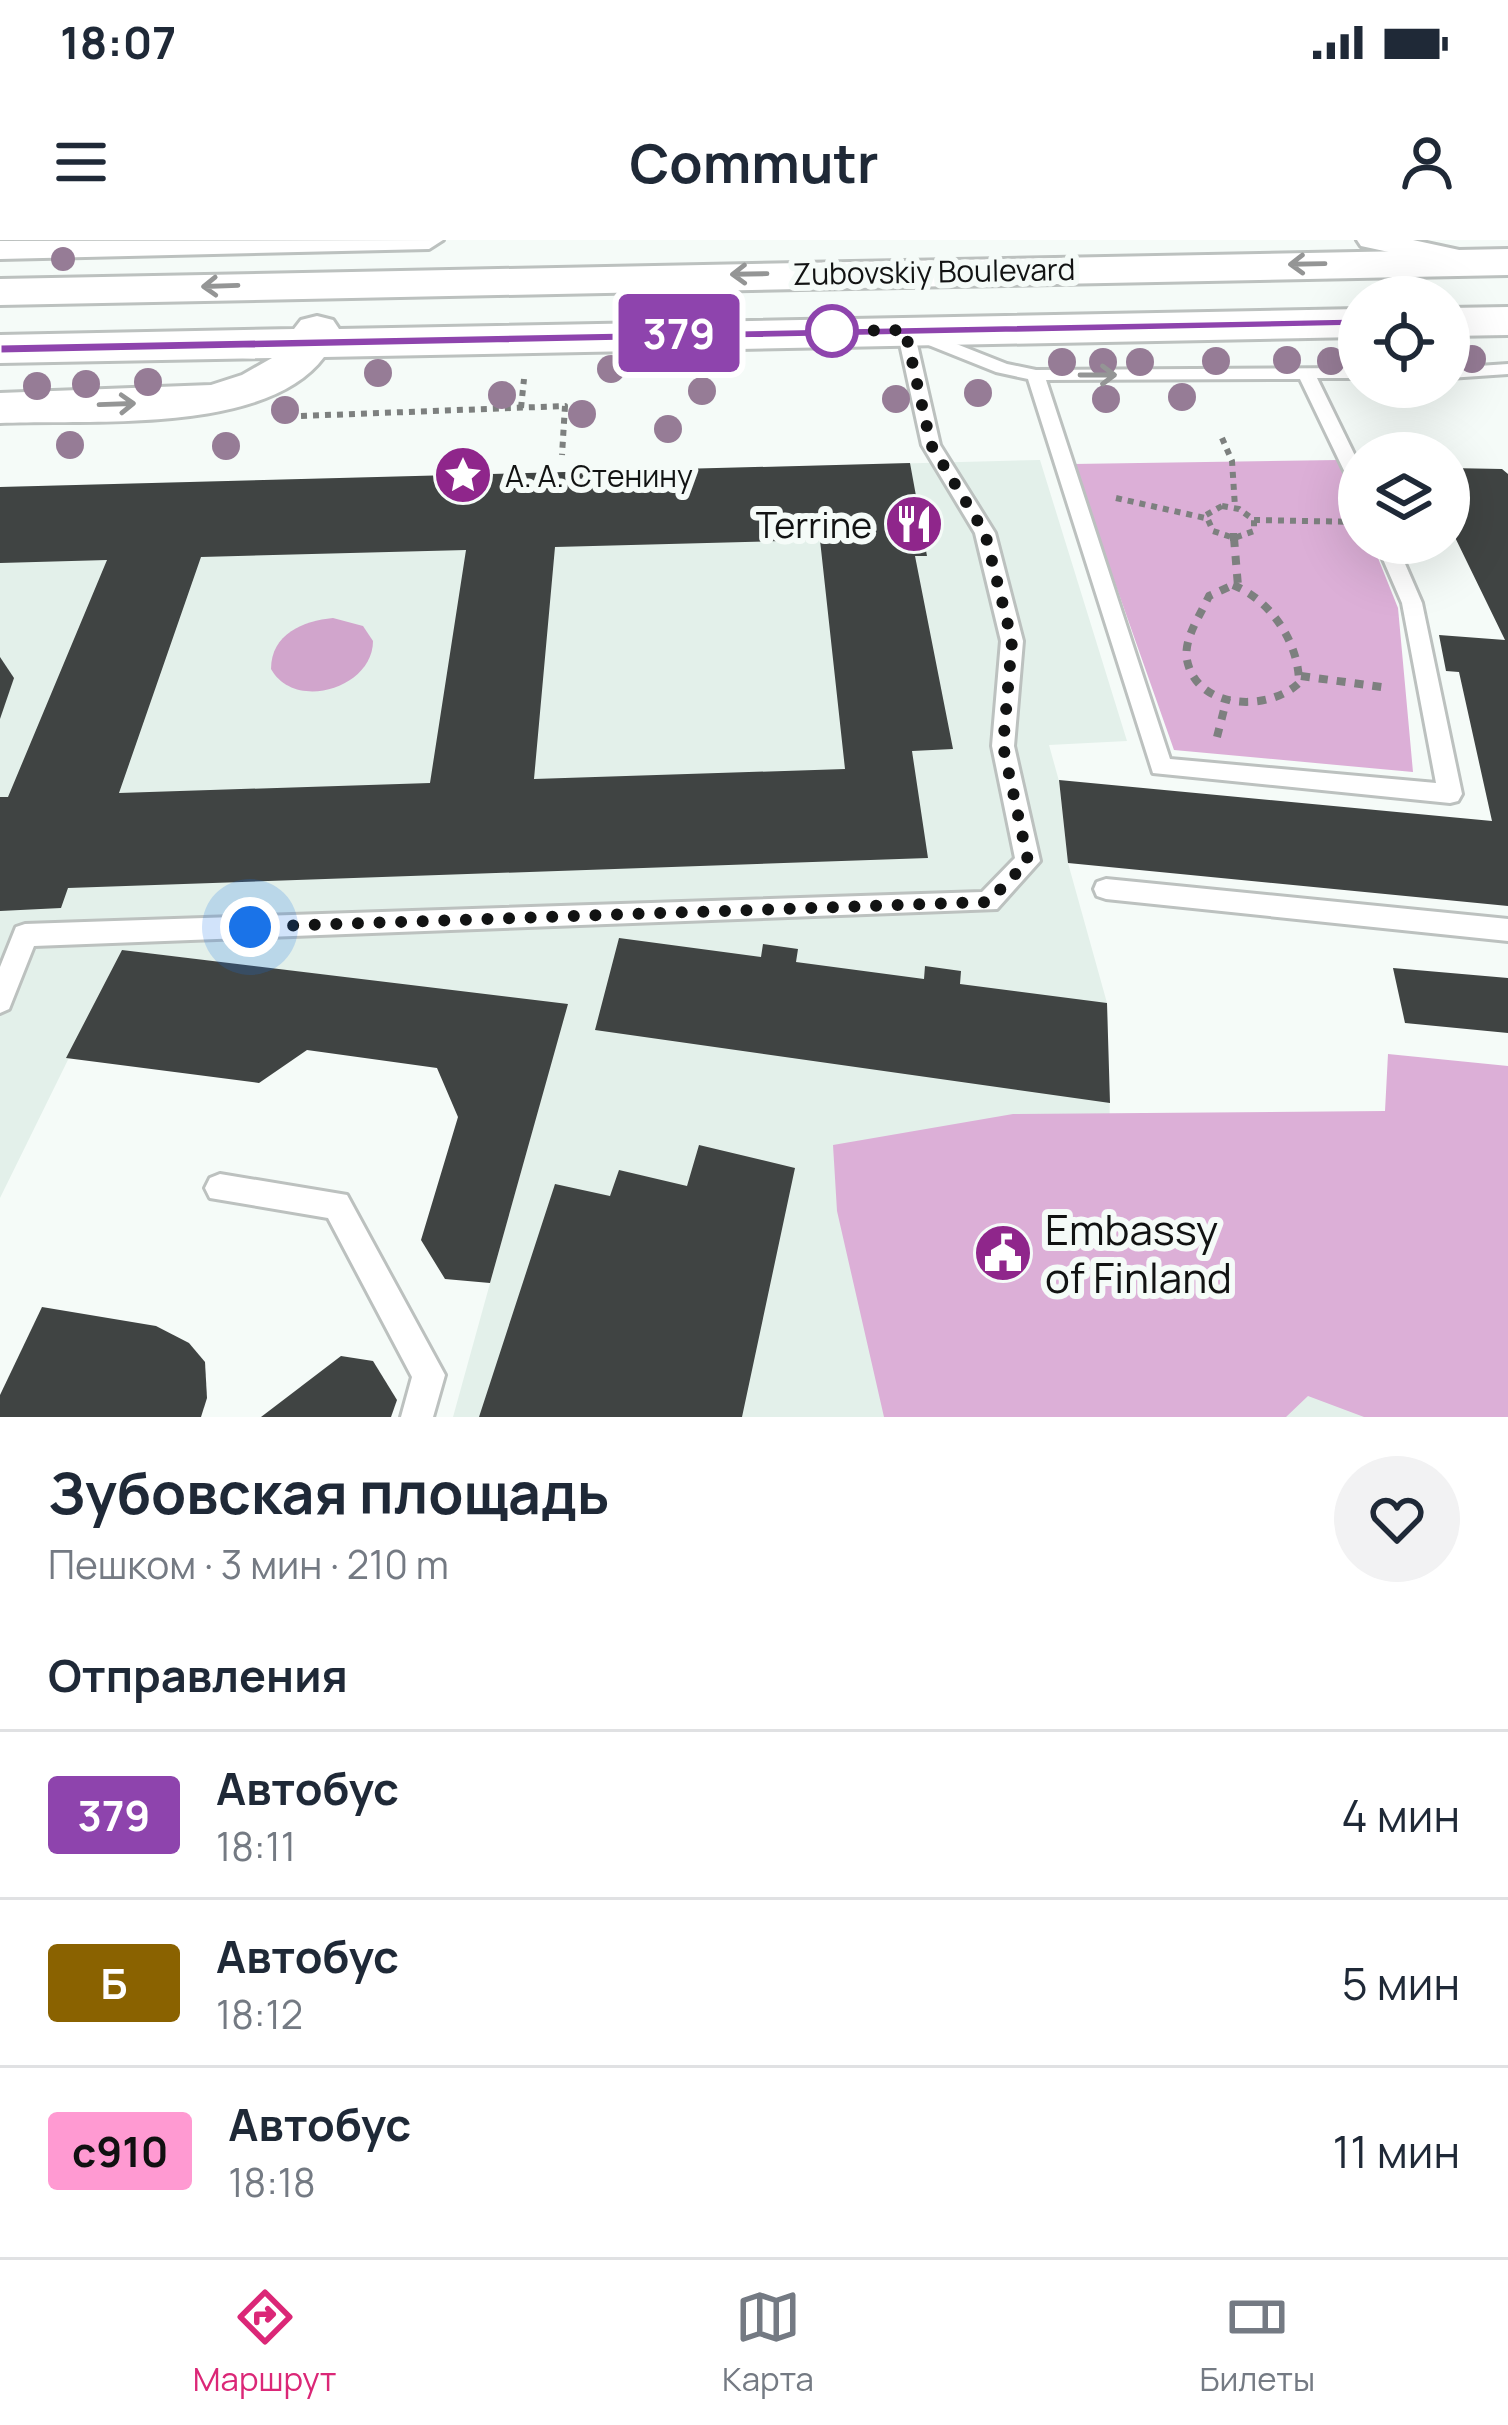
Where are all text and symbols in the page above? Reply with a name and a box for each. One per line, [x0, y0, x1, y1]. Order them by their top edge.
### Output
text: 18:07 [60, 11, 176, 73]
text: Commutr [629, 125, 879, 199]
icon: menu [48, 129, 114, 195]
icon: person [1394, 129, 1460, 195]
street label: Zubovskiy Boulevard [792, 248, 1076, 294]
one-way arrow [1288, 253, 1327, 276]
one-way arrow [730, 263, 769, 285]
one-way arrow [201, 274, 240, 297]
map controls [1338, 276, 1470, 564]
button: locate [1338, 276, 1470, 408]
line badge: 379 [610, 294, 748, 372]
text: 379 [643, 304, 715, 362]
unlabelled marker [807, 306, 857, 356]
one-way arrow [1078, 364, 1117, 386]
one-way arrow [97, 392, 136, 415]
button: layers [1338, 432, 1470, 564]
place icon: А. А. Стенину [432, 444, 494, 506]
place label: А. А. Стенину [505, 455, 693, 496]
restaurant icon: Terrine [883, 493, 945, 555]
place label: Terrine [756, 500, 872, 549]
your location [220, 897, 280, 957]
place label: Embassy of Finland [1045, 1200, 1232, 1306]
public building icon: Embassy of Finland [972, 1222, 1034, 1284]
text: Зубовская площадь [48, 1453, 609, 1531]
button: heart [1334, 1456, 1460, 1582]
text: Пешком · 3 мин · 210 m [48, 1537, 449, 1591]
text: Отправления [48, 1644, 348, 1706]
text: Автобус [216, 1757, 399, 1819]
text: 4 мин [1341, 1784, 1460, 1846]
text: 379 [78, 1786, 150, 1844]
text: 18:11 [216, 1819, 296, 1873]
text: Автобус [216, 1925, 399, 1987]
text: 5 мин [1342, 1952, 1460, 2014]
text: Б [101, 1954, 127, 2012]
text: 18:12 [216, 1987, 303, 2041]
text: Автобус [228, 2093, 411, 2155]
text: 11 мин [1333, 2120, 1460, 2182]
text: с910 [72, 2122, 168, 2180]
text: 18:18 [228, 2155, 316, 2209]
tab: Маршрут [193, 2284, 336, 2401]
tab: Карта [722, 2284, 814, 2401]
tab: Билеты [1200, 2284, 1315, 2401]

